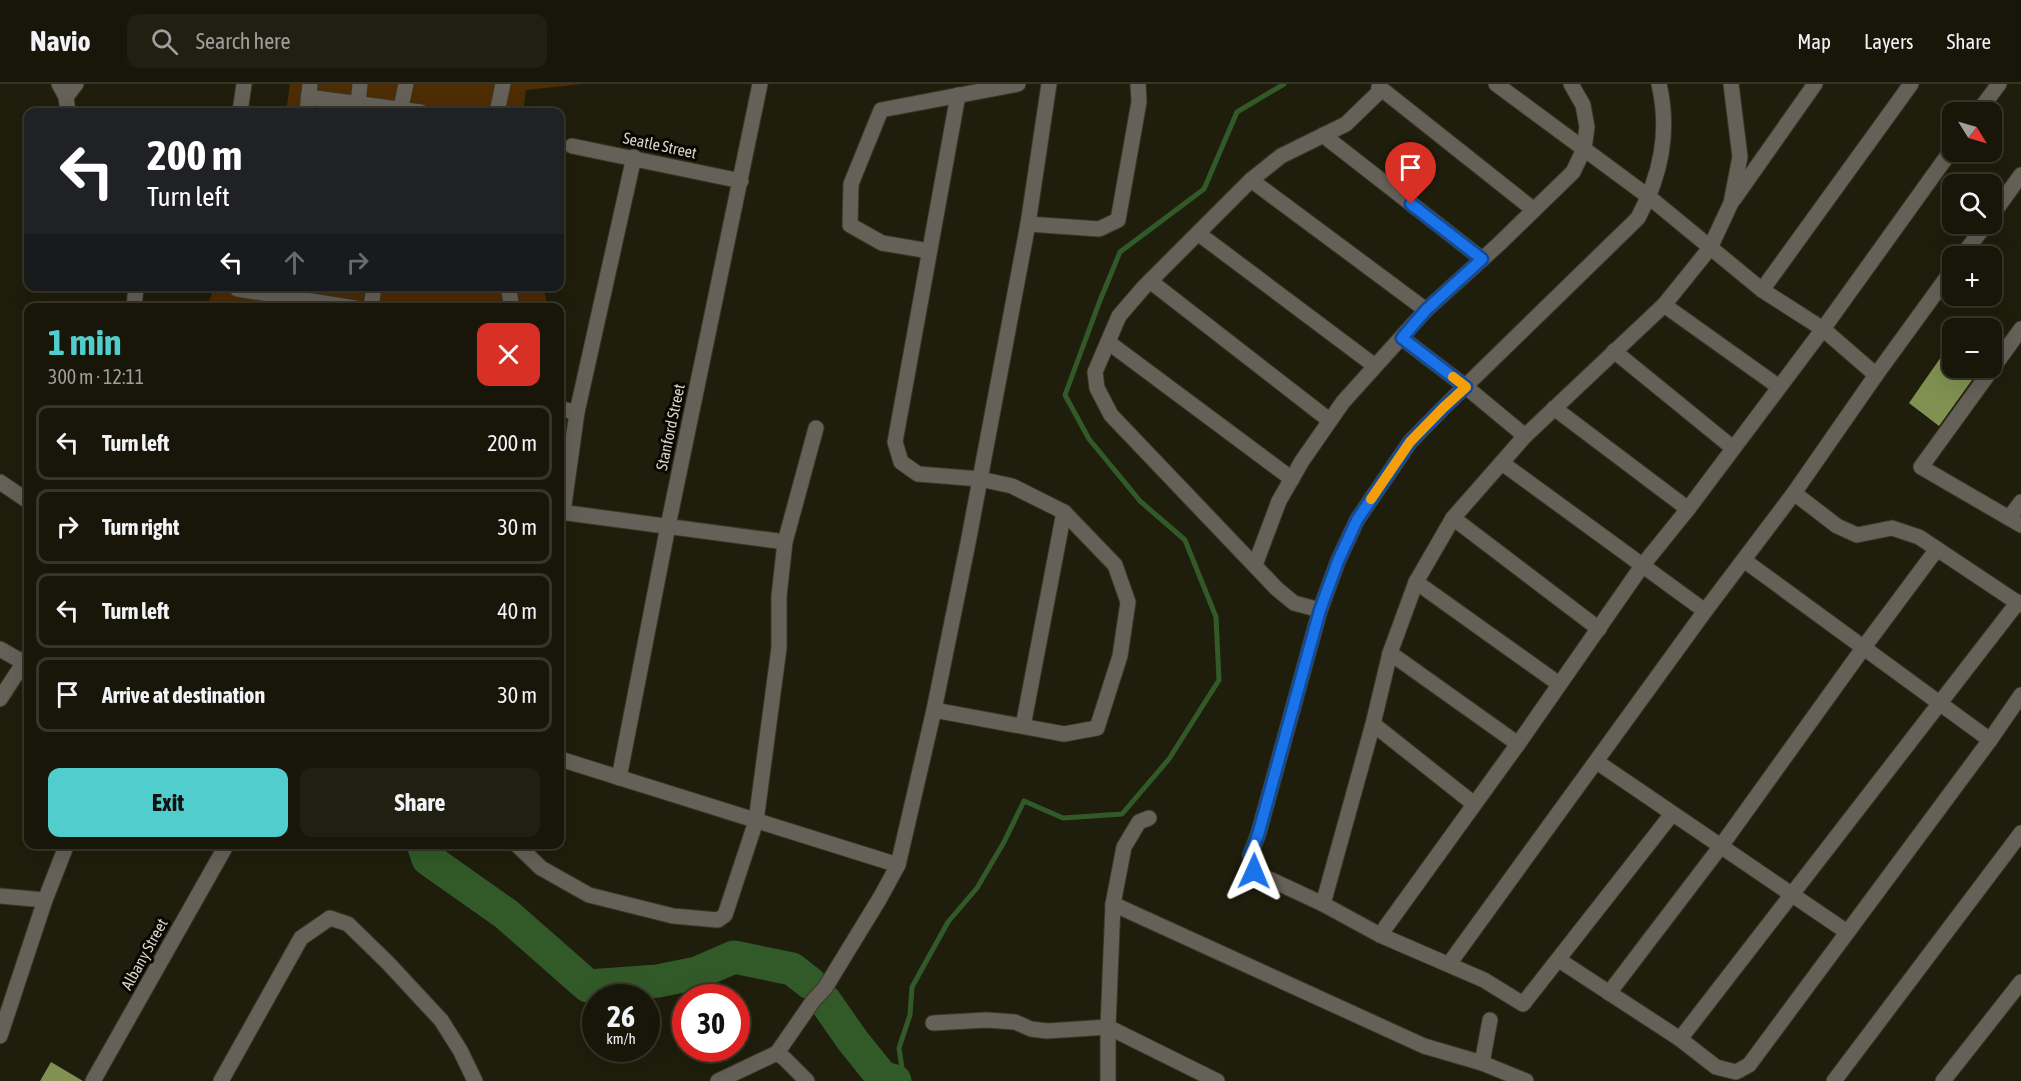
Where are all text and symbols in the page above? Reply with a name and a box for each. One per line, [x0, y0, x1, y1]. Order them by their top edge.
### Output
search box [127, 14, 547, 68]
text: Navio [30, 25, 91, 57]
icon: search [148, 25, 181, 58]
text: Search here [196, 28, 291, 54]
text: Map [1797, 29, 1831, 53]
text: Layers [1864, 29, 1914, 53]
text: Share [1947, 29, 1991, 53]
north arrow [1942, 102, 2002, 162]
map controls [1942, 102, 2002, 378]
street label: Seatle Street [622, 128, 699, 162]
text: 200 m [147, 131, 242, 179]
icon: left [48, 132, 126, 210]
pin [1385, 142, 1436, 204]
icon: arrive [1394, 151, 1427, 184]
button: search [1942, 174, 2002, 234]
text: Turn left [147, 181, 230, 212]
icon: left [215, 246, 248, 279]
icon: ahead [278, 246, 311, 279]
icon: right [341, 246, 374, 279]
button: + [1942, 246, 2002, 306]
button: − [1942, 318, 2002, 378]
text: 1 min [48, 321, 122, 363]
button: close [477, 323, 540, 386]
text: 300 m · 12:11 [48, 365, 144, 388]
street label: Stanford Street [652, 382, 688, 472]
icon: left [51, 426, 84, 459]
text: Turn left [102, 430, 169, 456]
text: 200 m [487, 430, 537, 456]
icon: right [51, 510, 84, 543]
text: Turn right [102, 514, 179, 540]
text: 30 m [497, 514, 537, 540]
icon: left [51, 594, 84, 627]
text: Turn left [102, 598, 169, 624]
text: 40 m [497, 598, 537, 624]
icon: arrive [51, 678, 84, 711]
text: Arrive at destination [102, 682, 265, 708]
text: 30 m [497, 682, 537, 708]
button: Exit [48, 768, 288, 837]
button: Share [300, 768, 540, 837]
position arrow [1222, 839, 1286, 903]
street label: Albany Street [117, 915, 172, 993]
speed limit sign: 30 [672, 984, 750, 1062]
text: 26 [607, 999, 635, 1033]
text: km/h [606, 1030, 636, 1047]

